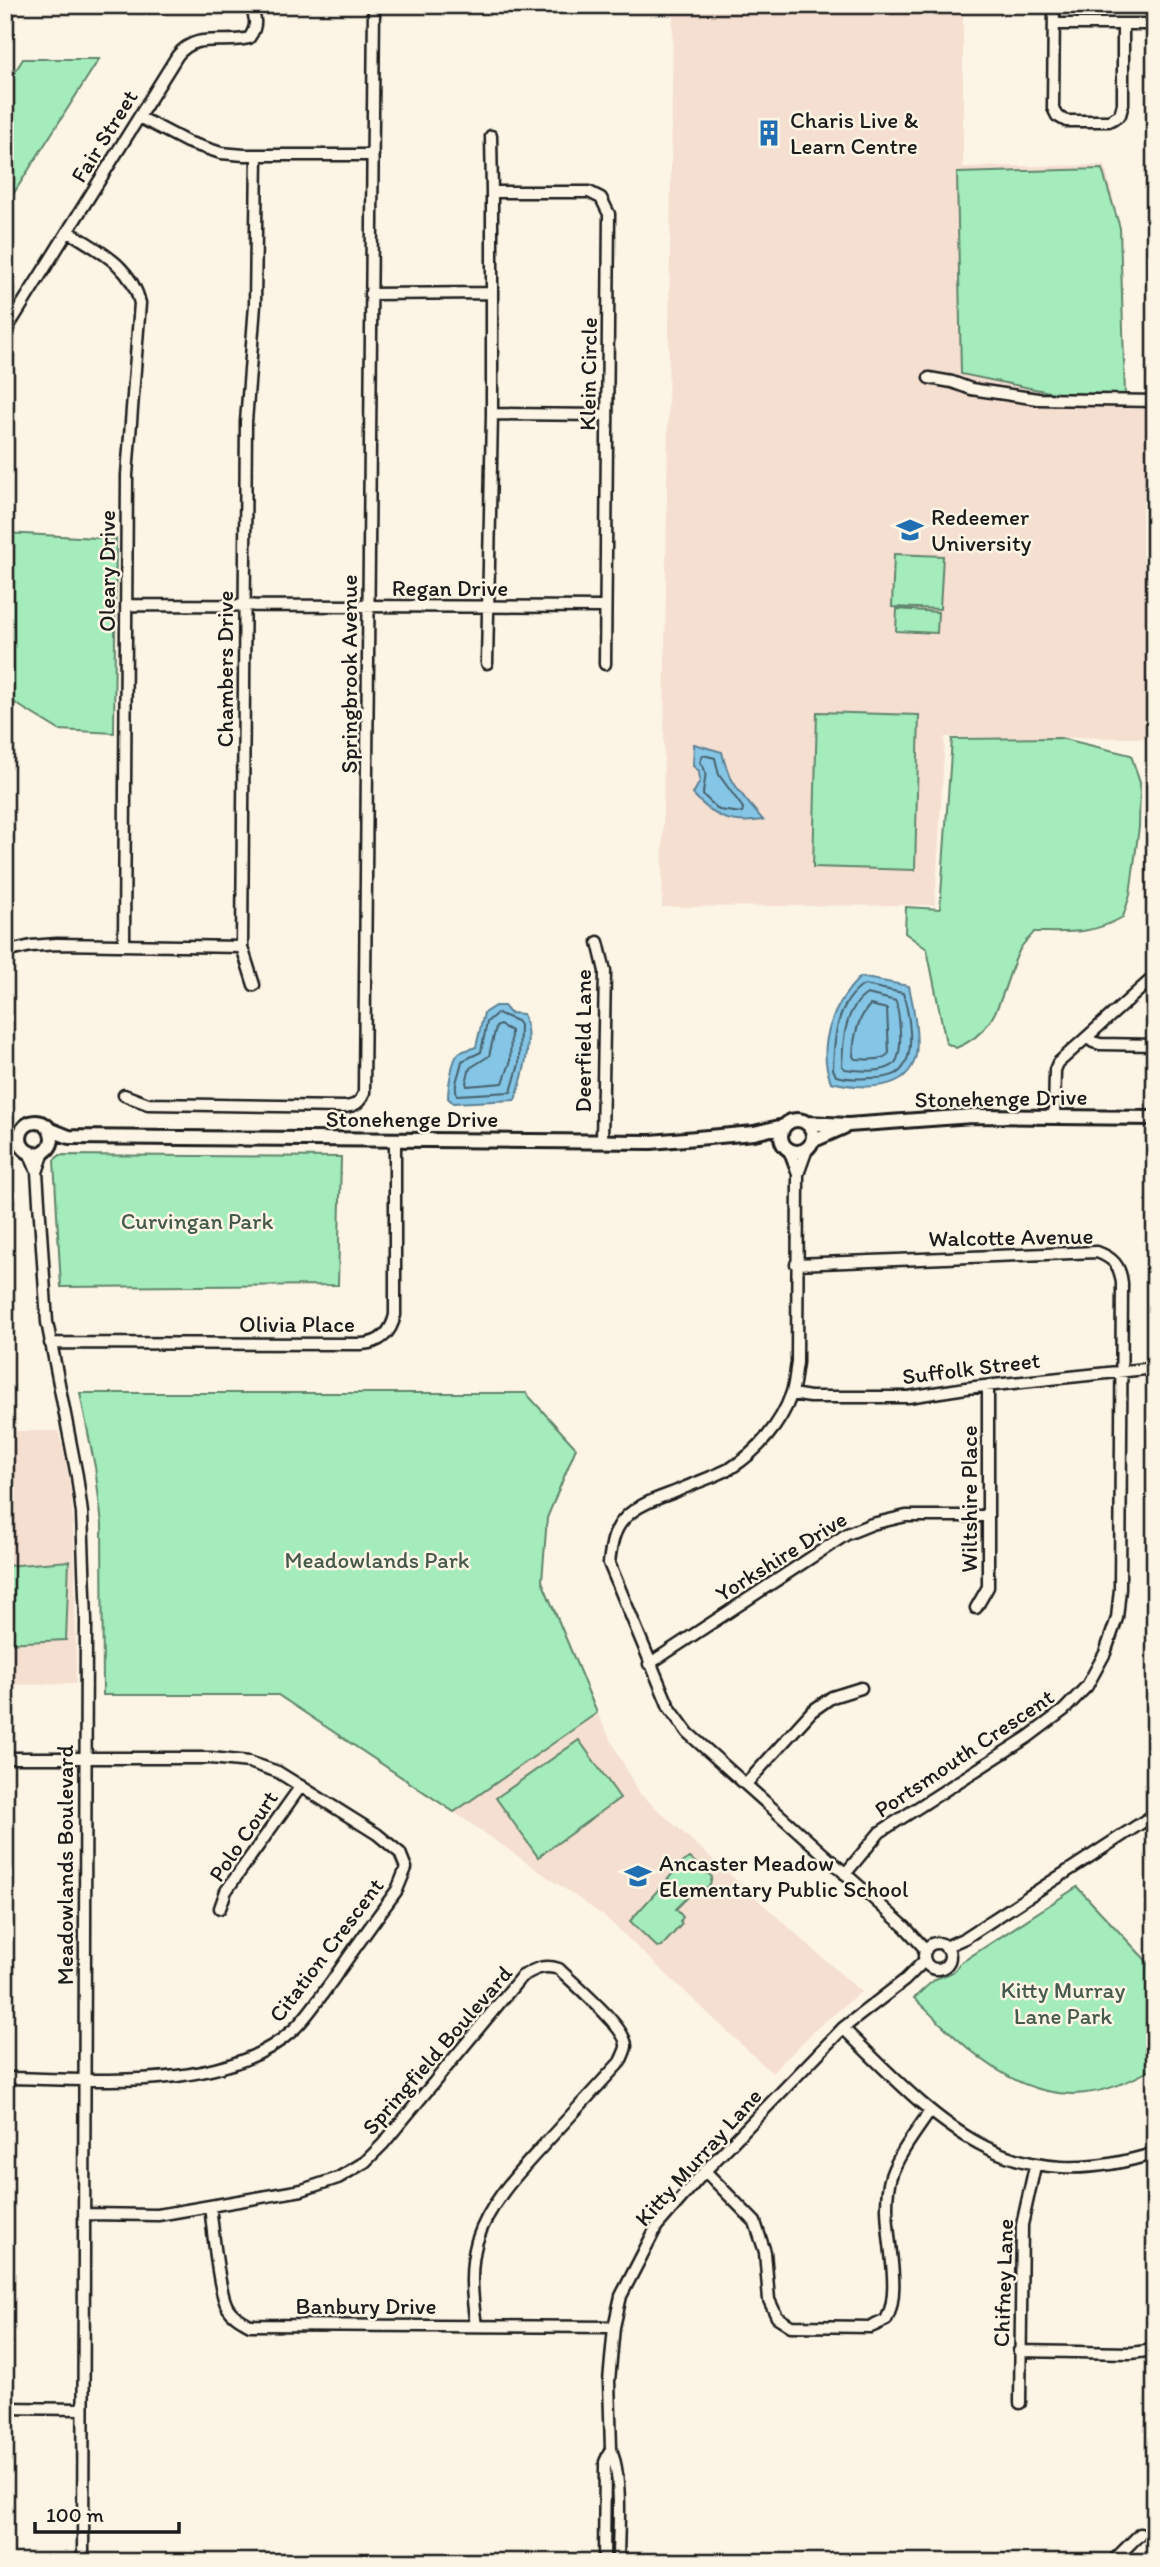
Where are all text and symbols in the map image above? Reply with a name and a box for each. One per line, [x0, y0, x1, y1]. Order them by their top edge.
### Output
street label: Fair Street [64, 84, 144, 188]
place label: Charis Live & Learn Centre [790, 106, 918, 160]
building icon: Charis Live & Learn Centre [754, 118, 784, 148]
street label: Klein Circle [573, 317, 603, 431]
place label: Redeemer University [931, 503, 1032, 557]
street label: Oleary Drive [93, 510, 121, 632]
school or university icon: Redeemer University [895, 515, 925, 545]
street label: Springbrook Avenue [335, 574, 363, 774]
street label: Regan Drive [392, 574, 508, 602]
street label: Chambers Drive [211, 591, 239, 747]
street label: Deerfield Lane [569, 969, 597, 1113]
street label: Stonehenge Drive [914, 1082, 1088, 1114]
street label: Stonehenge Drive [326, 1105, 498, 1133]
park label: Curvingan Park [121, 1207, 273, 1235]
street label: Walcotte Avenue [928, 1222, 1094, 1252]
street label: Olivia Place [239, 1310, 355, 1338]
street label: Suffolk Street [900, 1346, 1042, 1390]
street label: Wiltshire Place [955, 1425, 983, 1573]
street label: Yorkshire Drive [710, 1504, 852, 1608]
park label: Meadowlands Park [284, 1546, 470, 1574]
street label: Portsmouth Crescent [869, 1682, 1059, 1823]
street label: Meadowlands Boulevard [51, 1745, 79, 1985]
street label: Polo Court [202, 1785, 284, 1887]
place label: Ancaster Meadow Elementary Public School [659, 1849, 909, 1903]
school or university icon: Ancaster Meadow Elementary Public School [623, 1861, 653, 1891]
street label: Citation Crescent [263, 1872, 390, 2028]
street label: Springfield Boulevard [356, 1959, 518, 2140]
park label: Kitty Murray Lane Park [1001, 1976, 1125, 2030]
street label: Kitty Murray Lane [629, 2082, 767, 2232]
street label: Chifney Lane [987, 2218, 1019, 2348]
street label: Banbury Drive [296, 2292, 436, 2320]
scale bar [35, 2490, 178, 2534]
text: 100 m [46, 2502, 104, 2527]

